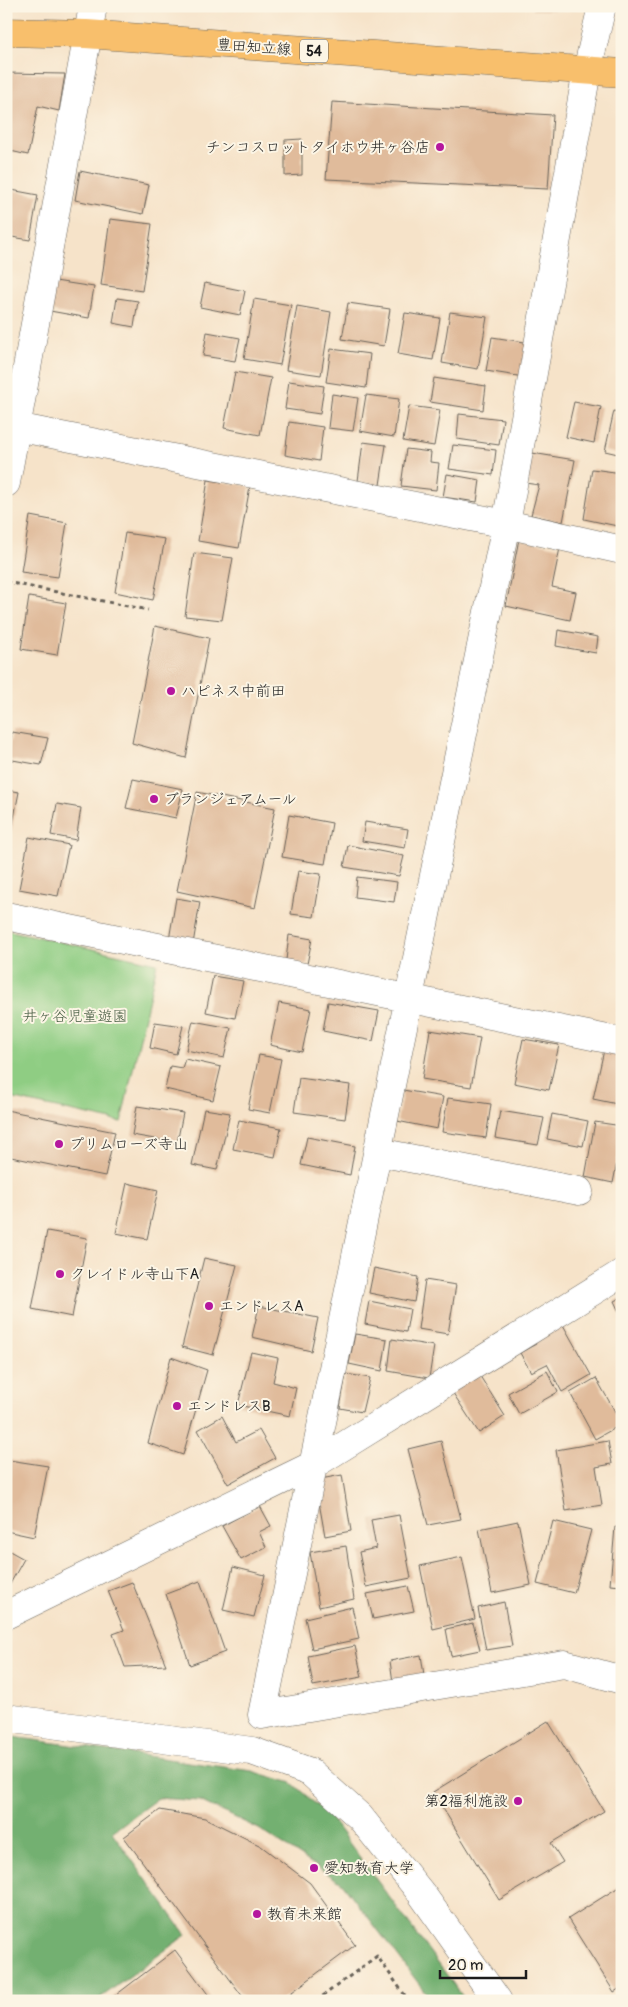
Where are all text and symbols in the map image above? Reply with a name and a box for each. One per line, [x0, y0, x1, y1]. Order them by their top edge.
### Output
street label: 豊田知立線 [216, 35, 292, 60]
road number: 54 [300, 40, 328, 62]
place label: チンコスロットタイホウ井ヶ谷店 [206, 138, 430, 157]
marker: チンコスロットタイホウ井ヶ谷店 [434, 141, 446, 153]
place label: ハピネス中前田 [181, 682, 286, 701]
marker: ハピネス中前田 [165, 685, 177, 697]
place label: ブランジェアムール [164, 790, 297, 809]
marker: ブランジェアムール [148, 793, 160, 805]
park label: 井ヶ谷児童遊園 [22, 1007, 128, 1026]
place label: プリムローズ寺山 [69, 1135, 188, 1154]
marker: プリムローズ寺山 [53, 1138, 65, 1150]
place label: クレイドル寺山下A [70, 1265, 199, 1284]
marker: クレイドル寺山下A [54, 1268, 66, 1280]
place label: エンドレスA [219, 1297, 304, 1316]
marker: エンドレスA [203, 1300, 215, 1312]
place label: エンドレスB [187, 1397, 271, 1416]
marker: エンドレスB [171, 1400, 183, 1412]
place label: 第2福利施設 [425, 1792, 508, 1811]
marker: 第2福利施設 [512, 1795, 524, 1807]
place label: 愛知教育大学 [324, 1859, 414, 1878]
marker: 愛知教育大学 [308, 1862, 320, 1874]
place label: 教育未来館 [267, 1905, 342, 1924]
marker: 教育未来館 [251, 1908, 263, 1920]
scale bar [440, 1947, 527, 1979]
text: 20 m [448, 1956, 483, 1975]

